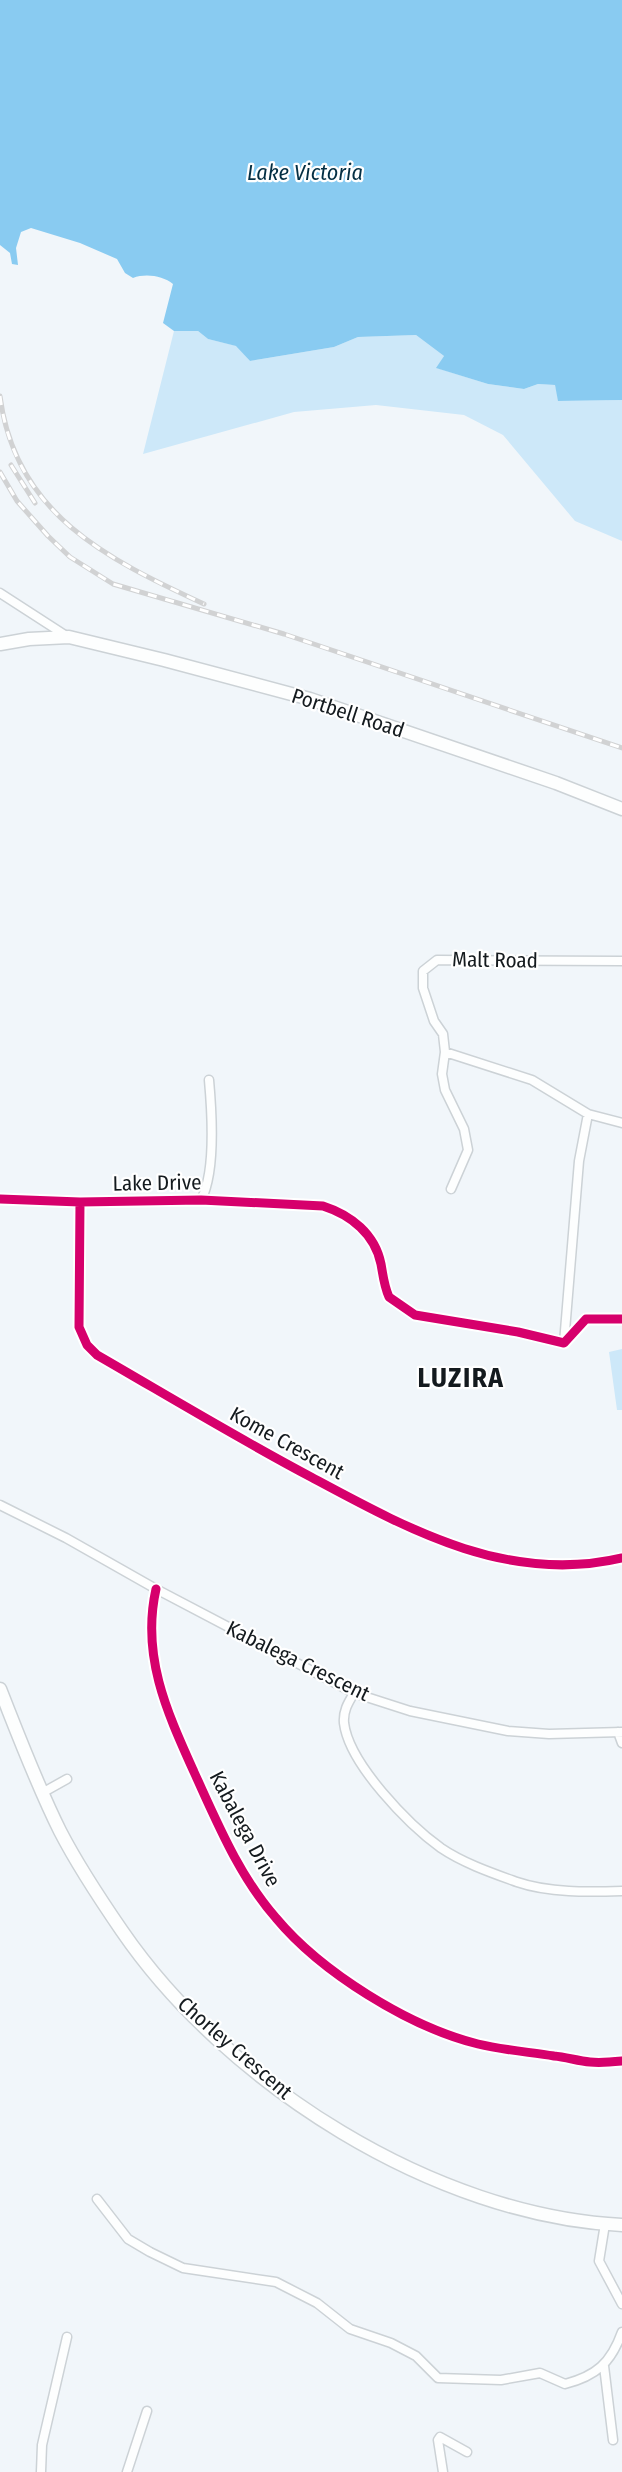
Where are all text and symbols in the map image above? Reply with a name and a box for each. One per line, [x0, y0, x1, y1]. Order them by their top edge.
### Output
water label: Lake Victoria [247, 159, 363, 186]
street label: Portbell Road [288, 683, 408, 743]
street label: Malt Road [452, 946, 538, 974]
street label: Lake Drive [112, 1169, 202, 1197]
district label: LUZIRA [418, 1362, 504, 1394]
street label: Kome Crescent [225, 1401, 349, 1485]
street label: Kabalega Crescent [222, 1615, 374, 1707]
street label: Kabalega Drive [204, 1767, 286, 1891]
street label: Chorley Crescent [172, 1991, 298, 2105]

